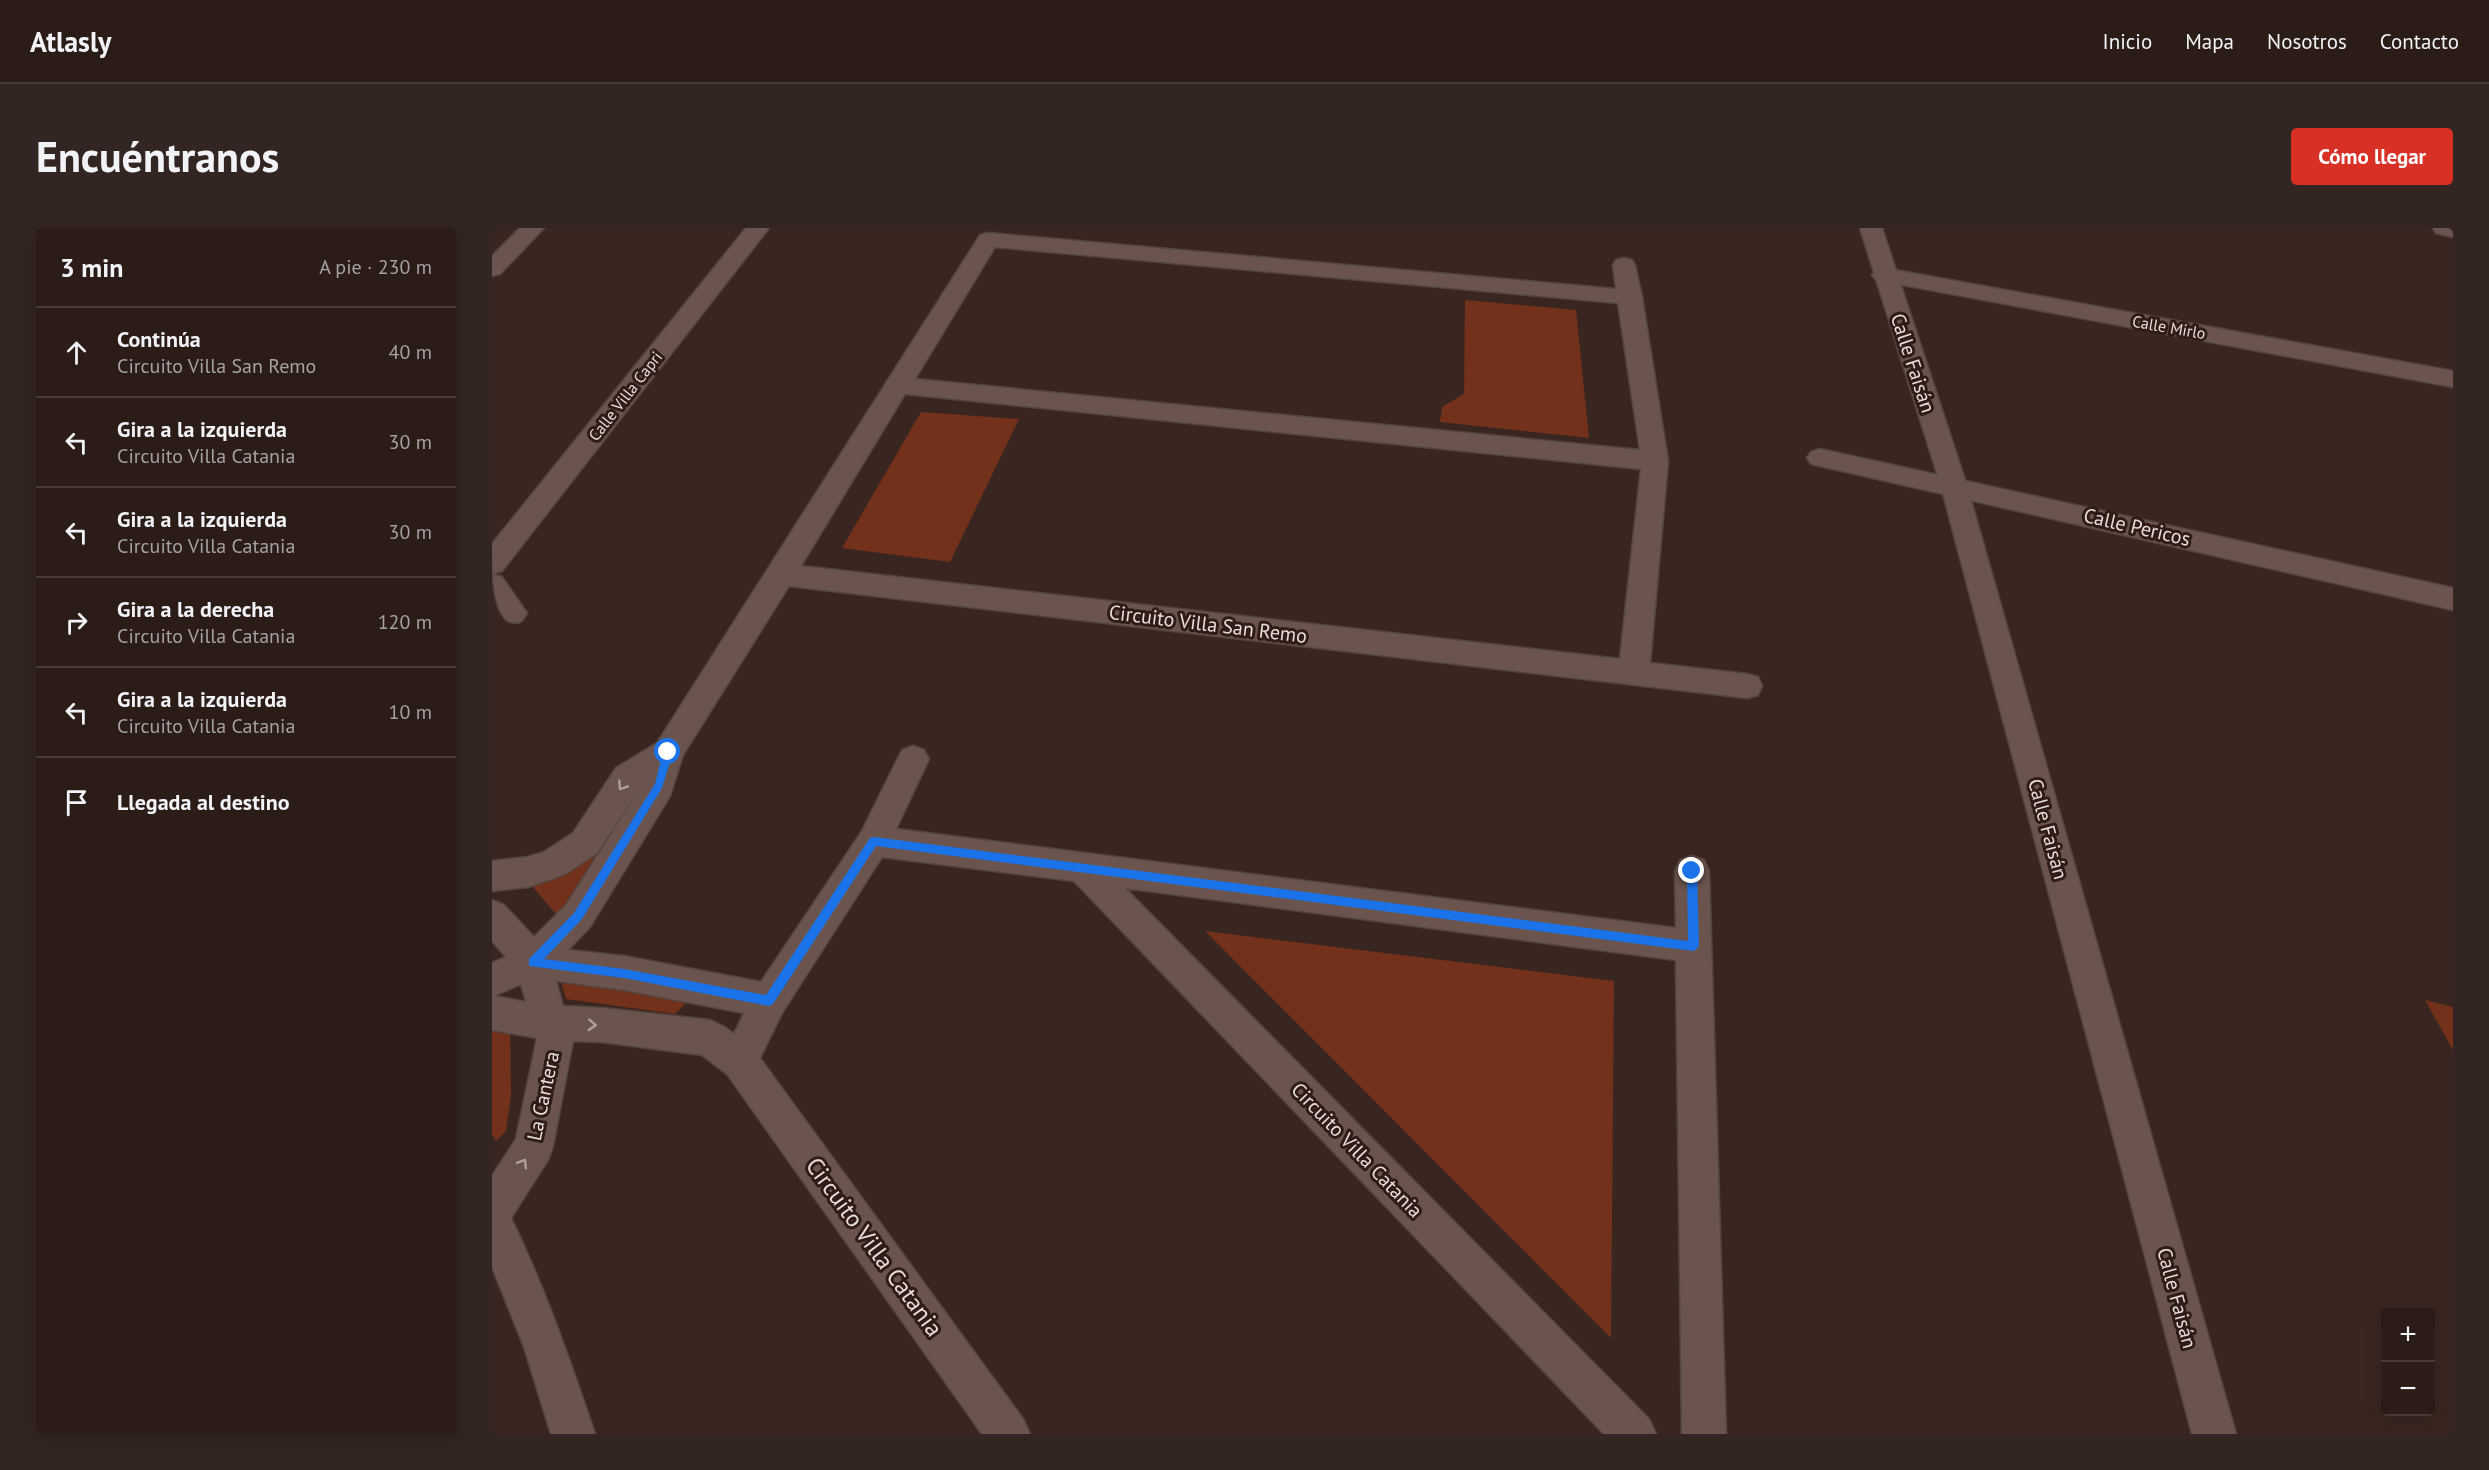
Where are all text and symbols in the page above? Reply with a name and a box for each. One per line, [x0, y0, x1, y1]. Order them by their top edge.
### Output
text: Atlasly [30, 23, 112, 60]
text: Inicio [2103, 28, 2152, 55]
text: Mapa [2185, 28, 2234, 55]
text: Nosotros [2267, 28, 2347, 55]
text: Contacto [2380, 28, 2459, 55]
button: Cómo llegar [2291, 128, 2453, 185]
text: Encuéntranos [36, 129, 279, 184]
text: 3 min [60, 251, 123, 284]
text: A pie · 230 m [319, 254, 432, 280]
street label: Calle Faisán [1885, 310, 1941, 416]
street label: Calle Mirlo [2131, 311, 2207, 343]
text: Continúa [117, 325, 201, 353]
icon: ahead [60, 336, 93, 369]
text: 40 m [389, 339, 432, 365]
street label: Calle Villa Capri [584, 347, 666, 445]
text: Circuito Villa San Remo [117, 353, 316, 379]
text: Gira a la izquierda [117, 415, 287, 443]
icon: left [60, 426, 93, 459]
text: 30 m [389, 429, 432, 455]
text: Circuito Villa Catania [117, 443, 295, 469]
street label: Calle Pericos [2081, 502, 2193, 552]
text: Gira a la izquierda [117, 505, 287, 533]
icon: left [60, 516, 93, 549]
text: 30 m [389, 519, 432, 545]
text: Circuito Villa Catania [117, 533, 295, 559]
text: Gira a la derecha [117, 595, 274, 623]
street label: Circuito Villa San Remo [1108, 599, 1308, 649]
icon: right [60, 606, 93, 639]
text: 120 m [378, 609, 432, 635]
text: Circuito Villa Catania [117, 623, 295, 649]
text: Gira a la izquierda [117, 685, 287, 713]
icon: left [60, 696, 93, 729]
text: 10 m [389, 699, 432, 725]
text: Circuito Villa Catania [117, 713, 295, 739]
route start [654, 738, 680, 764]
street label: Calle Faisán [2022, 776, 2074, 882]
one-way arrow [618, 780, 629, 791]
icon: arrive [60, 786, 93, 819]
text: Llegada al destino [117, 788, 290, 816]
route end [1678, 857, 1704, 883]
one-way arrow [587, 1018, 596, 1031]
street label: La Cantera [521, 1049, 565, 1143]
street label: Circuito Villa Catania [1286, 1077, 1428, 1223]
street label: Circuito Villa Catania [799, 1151, 950, 1342]
one-way arrow [516, 1159, 527, 1170]
street label: Calle Faisán [2151, 1245, 2203, 1351]
map controls [2381, 1308, 2435, 1416]
button: + [2381, 1308, 2435, 1362]
button: − [2381, 1362, 2435, 1416]

